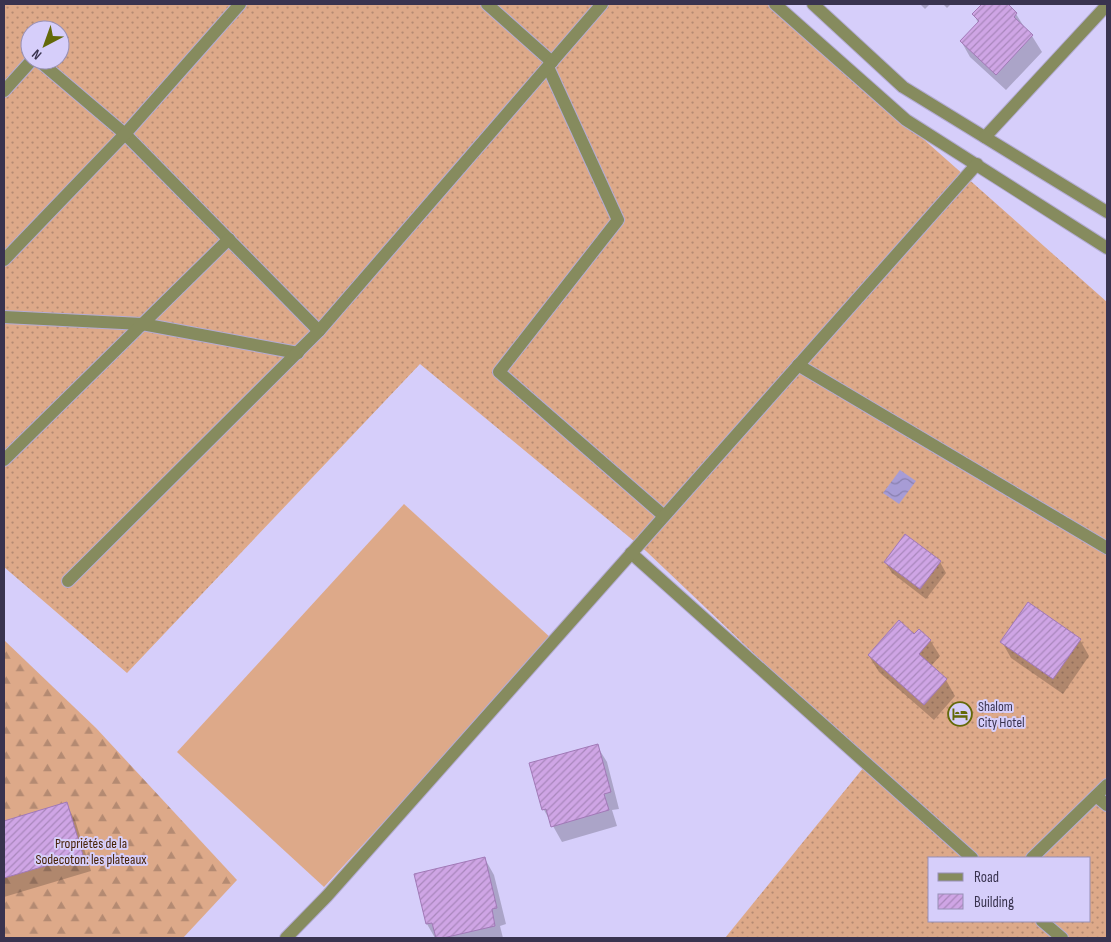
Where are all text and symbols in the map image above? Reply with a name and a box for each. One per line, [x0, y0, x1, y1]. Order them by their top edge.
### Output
north arrow [20, 20, 70, 70]
text: N [28, 46, 45, 63]
place label: Shalom City Hotel [978, 698, 1025, 731]
hotel icon: Shalom City Hotel [947, 701, 973, 727]
park label: Propriétés de la Sodecoton: les plateaux [35, 835, 147, 868]
legend [928, 857, 1091, 922]
text: Road [974, 868, 999, 887]
text: Building [974, 893, 1014, 912]

